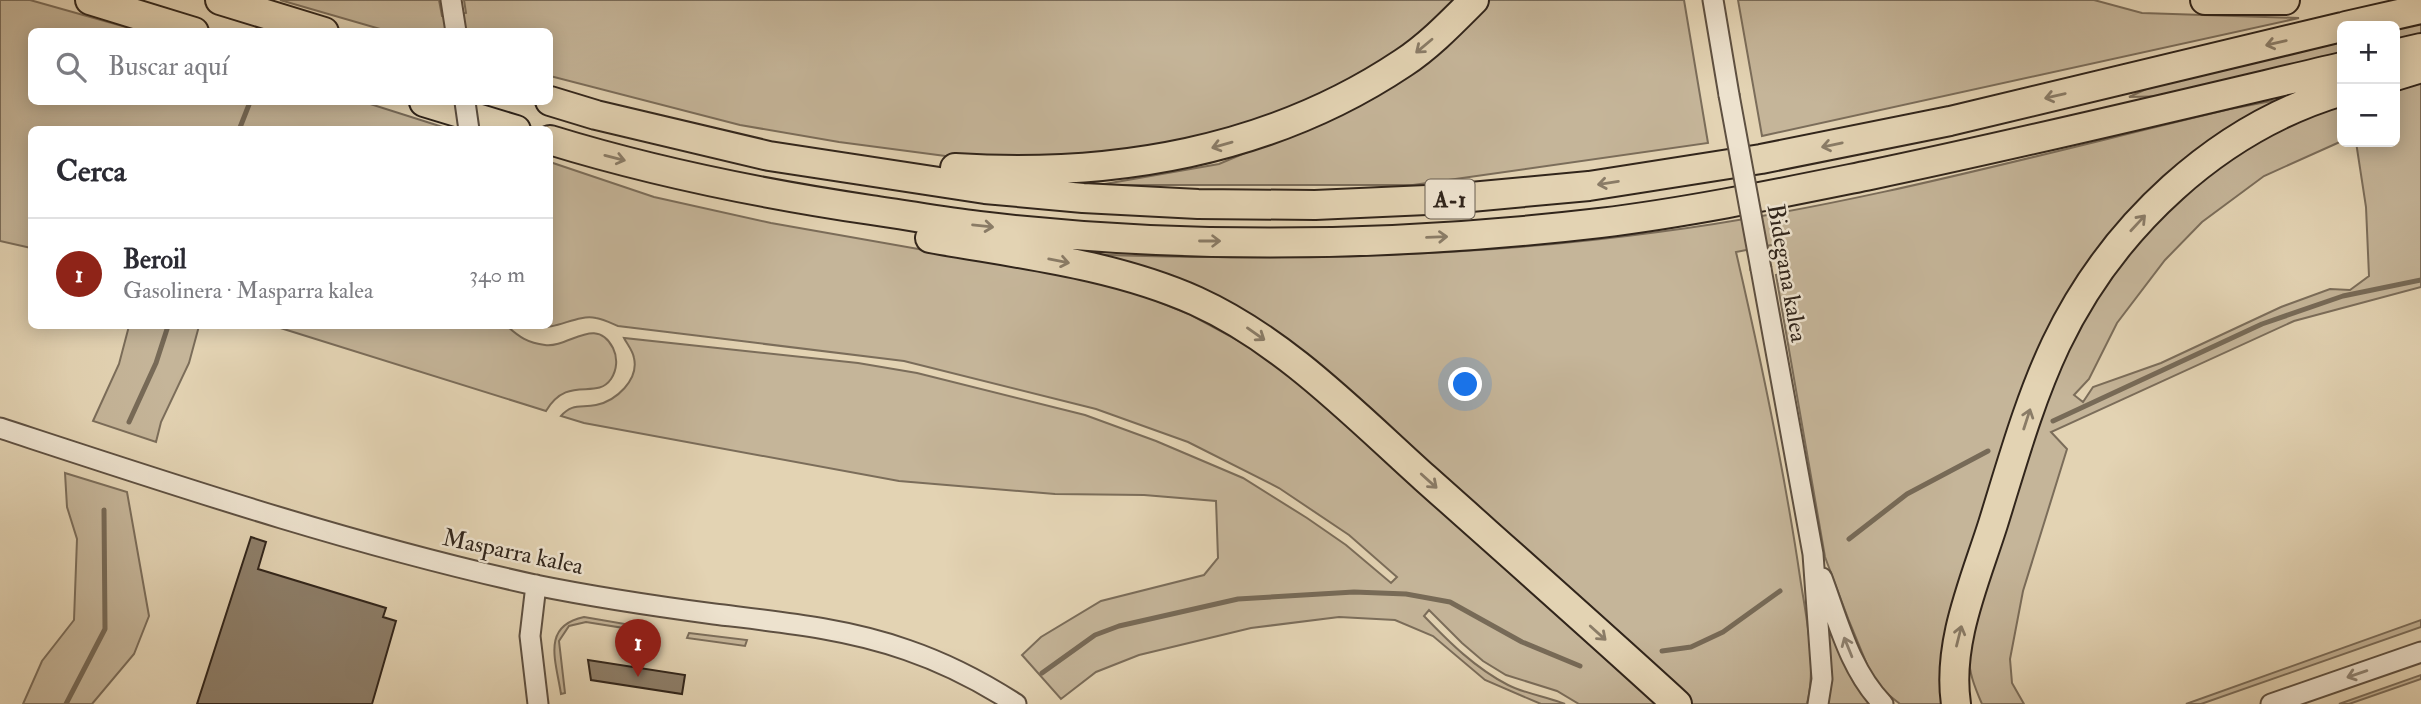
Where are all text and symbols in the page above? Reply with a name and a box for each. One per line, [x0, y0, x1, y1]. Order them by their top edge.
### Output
map controls [2337, 21, 2400, 147]
button: + [2337, 21, 2400, 84]
search box [28, 28, 553, 105]
one-way arrow [2265, 37, 2288, 50]
one-way arrow [1416, 38, 1434, 54]
icon: search [52, 48, 90, 86]
text: Buscar aquí [108, 51, 228, 83]
button: − [2337, 84, 2400, 147]
one-way arrow [2044, 90, 2067, 103]
one-way arrow [1821, 138, 1844, 152]
one-way arrow [1211, 140, 1233, 153]
one-way arrow [603, 152, 626, 165]
text: Cerca [56, 153, 126, 190]
one-way arrow [1597, 176, 1620, 189]
road number: A-1 [1426, 180, 1474, 218]
street label: Bidegana kalea [1760, 201, 1815, 346]
one-way arrow [2130, 215, 2147, 232]
one-way arrow [971, 220, 994, 233]
one-way arrow [1426, 231, 1449, 244]
one-way arrow [1198, 234, 1221, 248]
text: Beroil [123, 244, 187, 276]
one-way arrow [1047, 255, 1070, 269]
text: 1 [75, 260, 83, 289]
text: 340 m [469, 260, 525, 289]
text: Gasolinera · Masparra kalea [123, 276, 373, 305]
one-way arrow [1246, 327, 1265, 341]
your location [1448, 367, 1482, 401]
one-way arrow [2021, 409, 2034, 431]
one-way arrow [1420, 473, 1438, 489]
street label: Masparra kalea [440, 522, 587, 582]
pin: 1 [615, 619, 661, 677]
one-way arrow [1589, 625, 1607, 641]
one-way arrow [1953, 626, 1966, 648]
one-way arrow [1841, 636, 1854, 658]
one-way arrow [2346, 669, 2368, 681]

